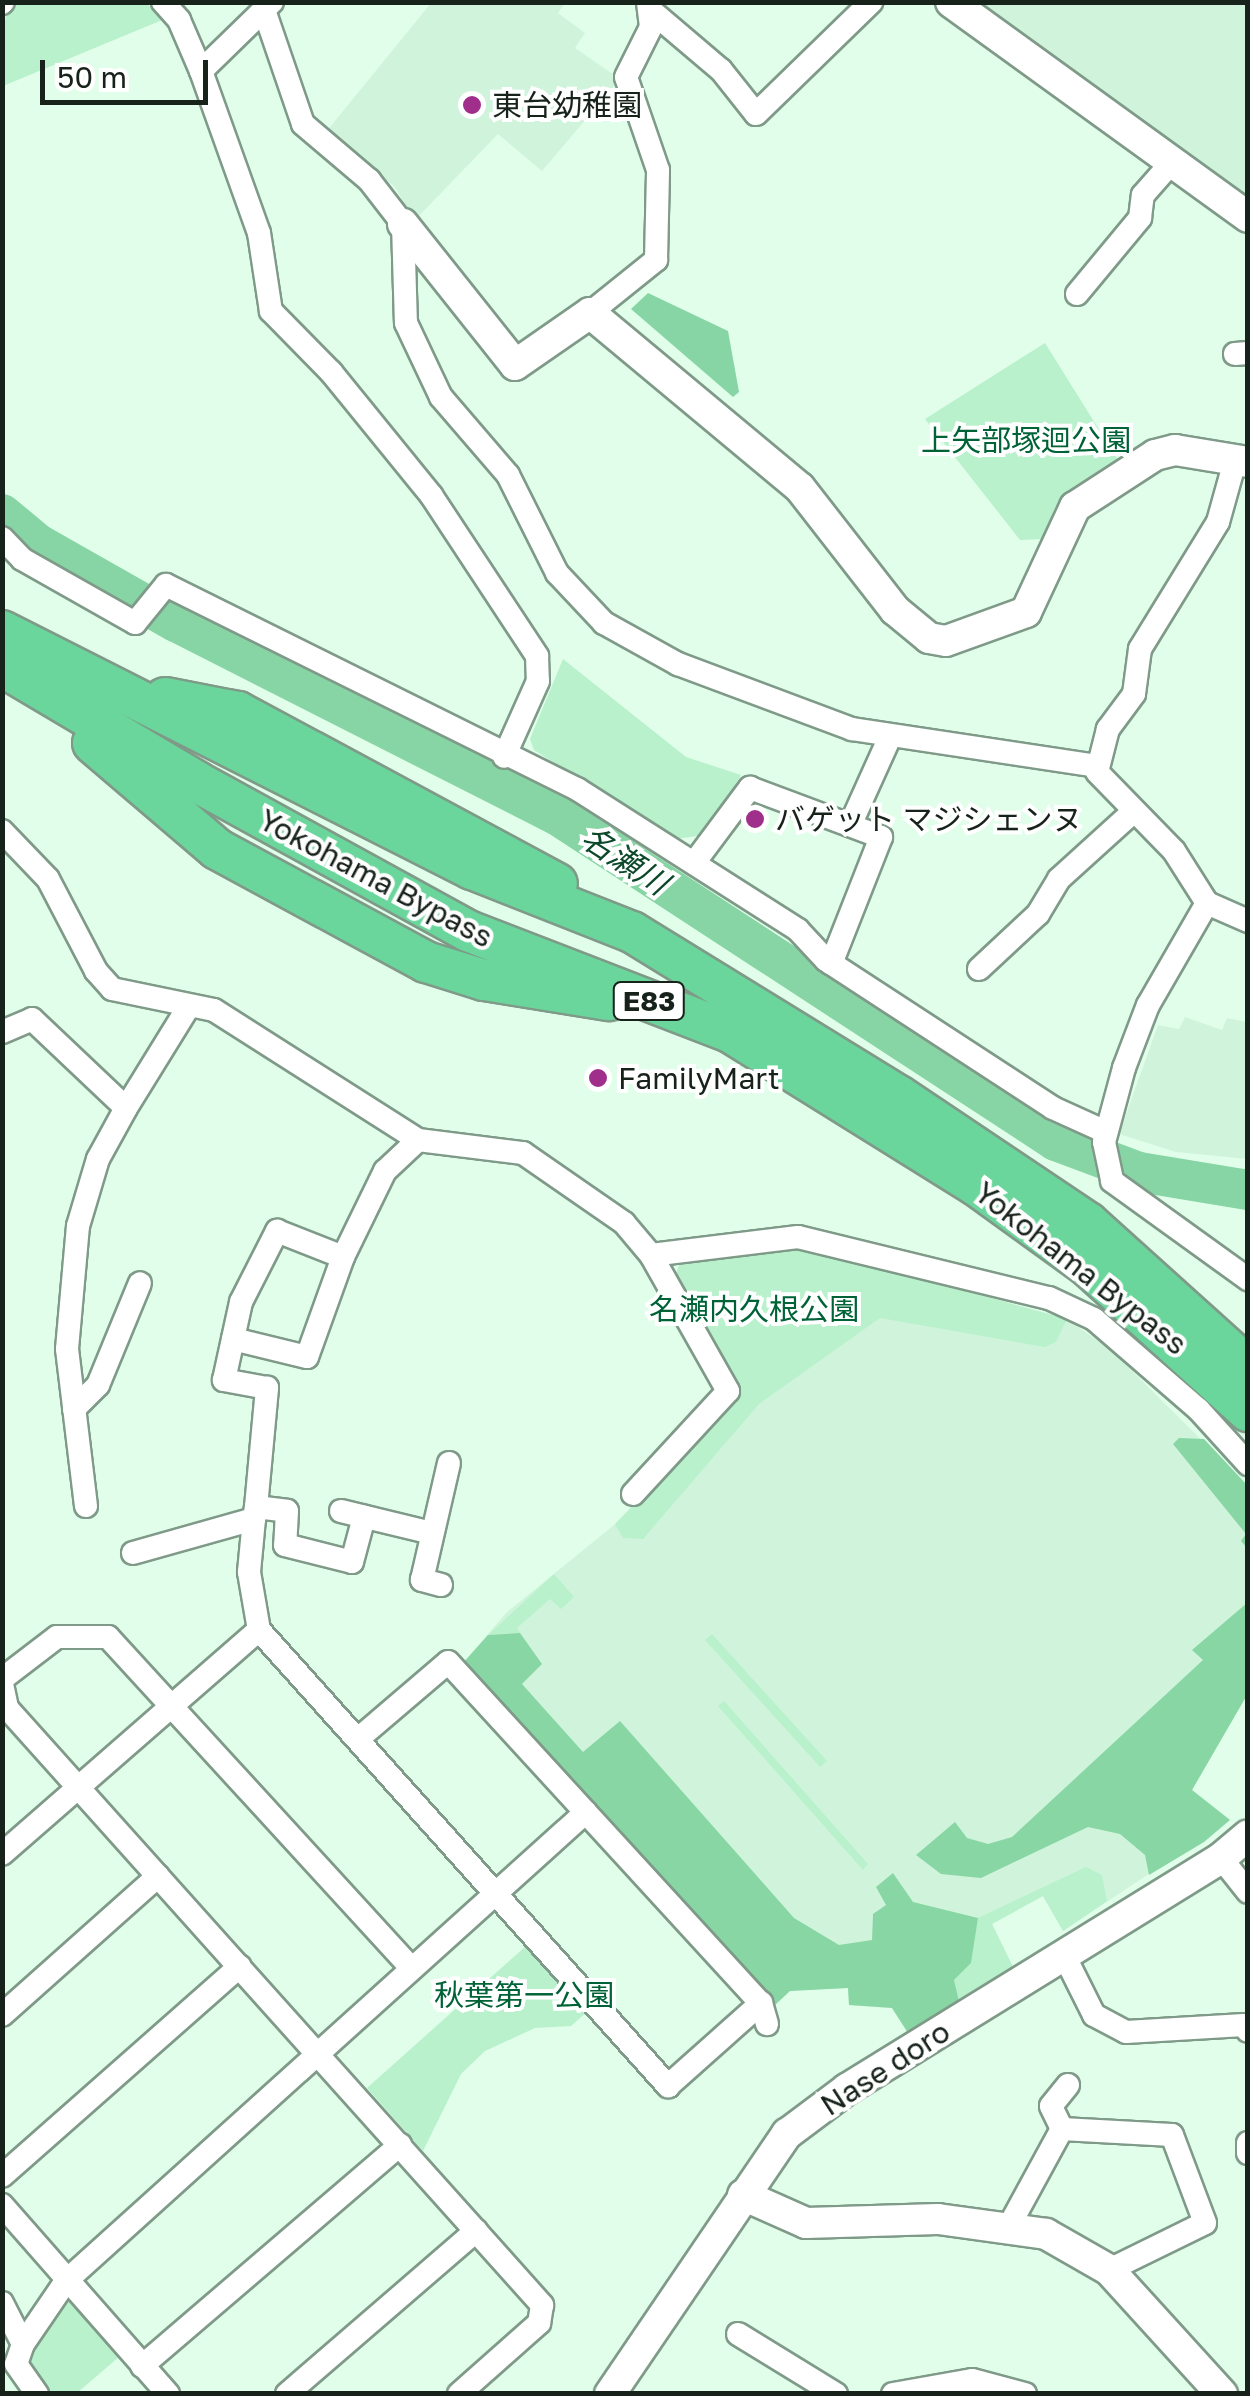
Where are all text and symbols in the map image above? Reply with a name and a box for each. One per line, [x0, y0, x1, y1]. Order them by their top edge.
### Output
scale bar [45, 40, 212, 102]
text: 50 m [57, 59, 127, 95]
place label: 東台幼稚園 [492, 87, 642, 123]
marker: 東台幼稚園 [461, 94, 483, 116]
park label: 上矢部塚迴公園 [921, 422, 1131, 458]
street label: Yokohama Bypass [253, 801, 499, 955]
place label: バゲット マジシェンヌ [775, 801, 1082, 837]
marker: バゲット マジシェンヌ [744, 808, 766, 830]
water label: 名瀬川 [574, 818, 676, 902]
road number: E83 [612, 978, 686, 1024]
place label: FamilyMart [618, 1060, 780, 1096]
marker: FamilyMart [587, 1067, 609, 1089]
street label: Yokohama Bypass [968, 1174, 1194, 1362]
park label: 名瀬内久根公園 [649, 1291, 859, 1327]
park label: 秋葉第一公園 [434, 1977, 614, 2013]
street label: Nase doro [814, 2013, 956, 2123]

